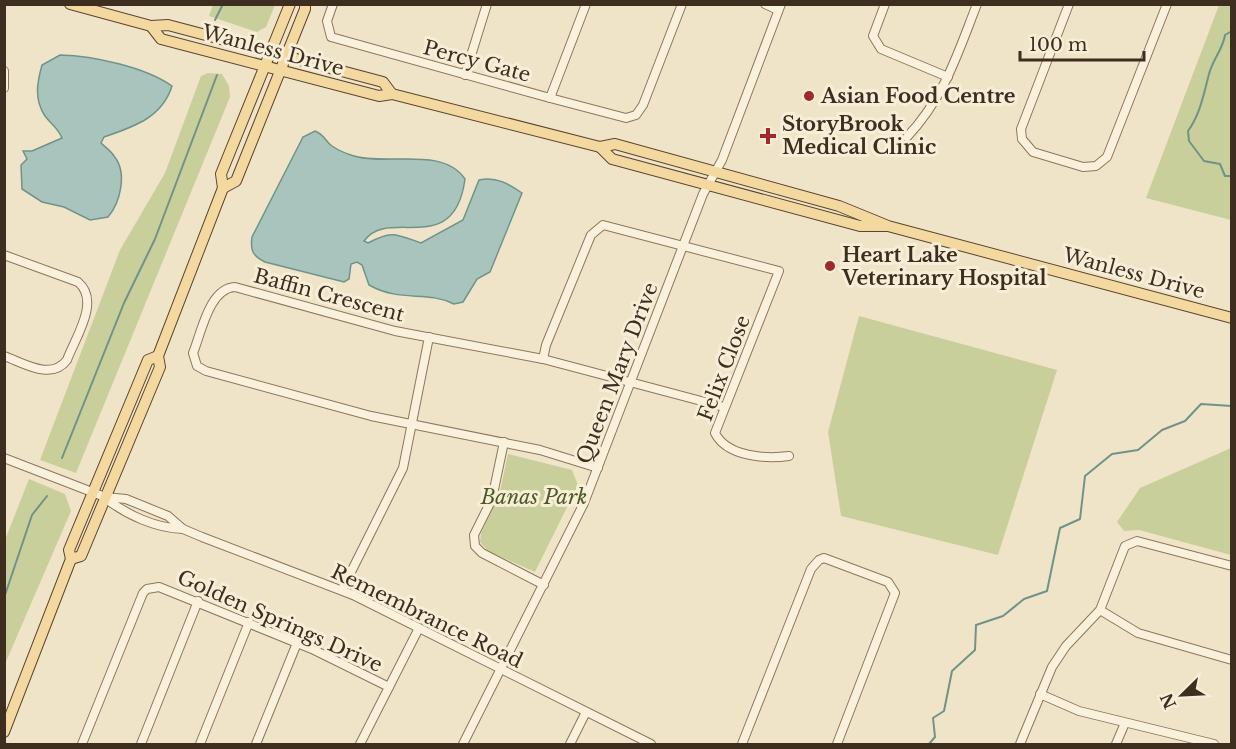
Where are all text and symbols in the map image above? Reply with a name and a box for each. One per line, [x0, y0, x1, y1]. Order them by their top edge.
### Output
street label: Wanless Drive [199, 19, 346, 80]
scale bar [1020, 24, 1144, 62]
text: 100 m [1029, 34, 1087, 56]
street label: Percy Gate [421, 35, 533, 87]
place label: Asian Food Centre [820, 84, 1016, 108]
marker: Asian Food Centre [802, 89, 816, 103]
place label: StoryBrook Medical Clinic [782, 112, 936, 159]
marker: StoryBrook Medical Clinic [759, 127, 777, 145]
street label: Wanless Drive [1060, 242, 1207, 303]
place label: Heart Lake Veterinary Hospital [841, 243, 1047, 290]
marker: Heart Lake Veterinary Hospital [823, 259, 837, 273]
street label: Baffin Crescent [251, 263, 407, 327]
street label: Queen Mary Drive [571, 279, 663, 467]
street label: Felix Close [693, 312, 755, 424]
park label: Banas Park [480, 485, 587, 509]
street label: Remembrance Road [327, 559, 527, 673]
street label: Golden Springs Drive [174, 565, 386, 677]
north arrow [1152, 665, 1212, 725]
text: N [1156, 690, 1180, 712]

